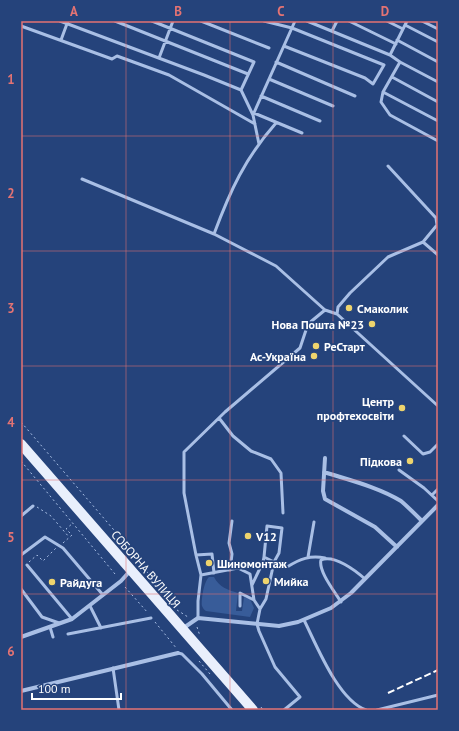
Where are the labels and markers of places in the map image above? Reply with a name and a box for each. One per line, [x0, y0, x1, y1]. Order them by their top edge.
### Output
place label: Смаколик [357, 301, 409, 316]
marker: Смаколик [344, 303, 354, 313]
place label: Нова Пошта №23 [272, 317, 364, 332]
marker: Нова Пошта №23 [367, 319, 377, 329]
place label: РеСтарт [324, 339, 365, 354]
marker: РеСтарт [311, 341, 321, 351]
place label: Ас-Україна [250, 349, 306, 364]
marker: Ас-Україна [309, 351, 319, 361]
place label: Центр профтехосвіти [317, 394, 395, 423]
marker: Центр профтехосвіти [397, 403, 407, 413]
place label: Підкова [360, 454, 402, 469]
marker: Підкова [405, 456, 415, 466]
place label: V12 [255, 529, 277, 544]
marker: V12 [243, 531, 253, 541]
place label: Шиномонтаж [217, 556, 288, 571]
marker: Шиномонтаж [204, 558, 214, 568]
place label: Мийка [274, 574, 309, 589]
place label: Райдуга [60, 575, 102, 590]
marker: Мийка [261, 576, 271, 586]
marker: Райдуга [47, 577, 57, 587]

